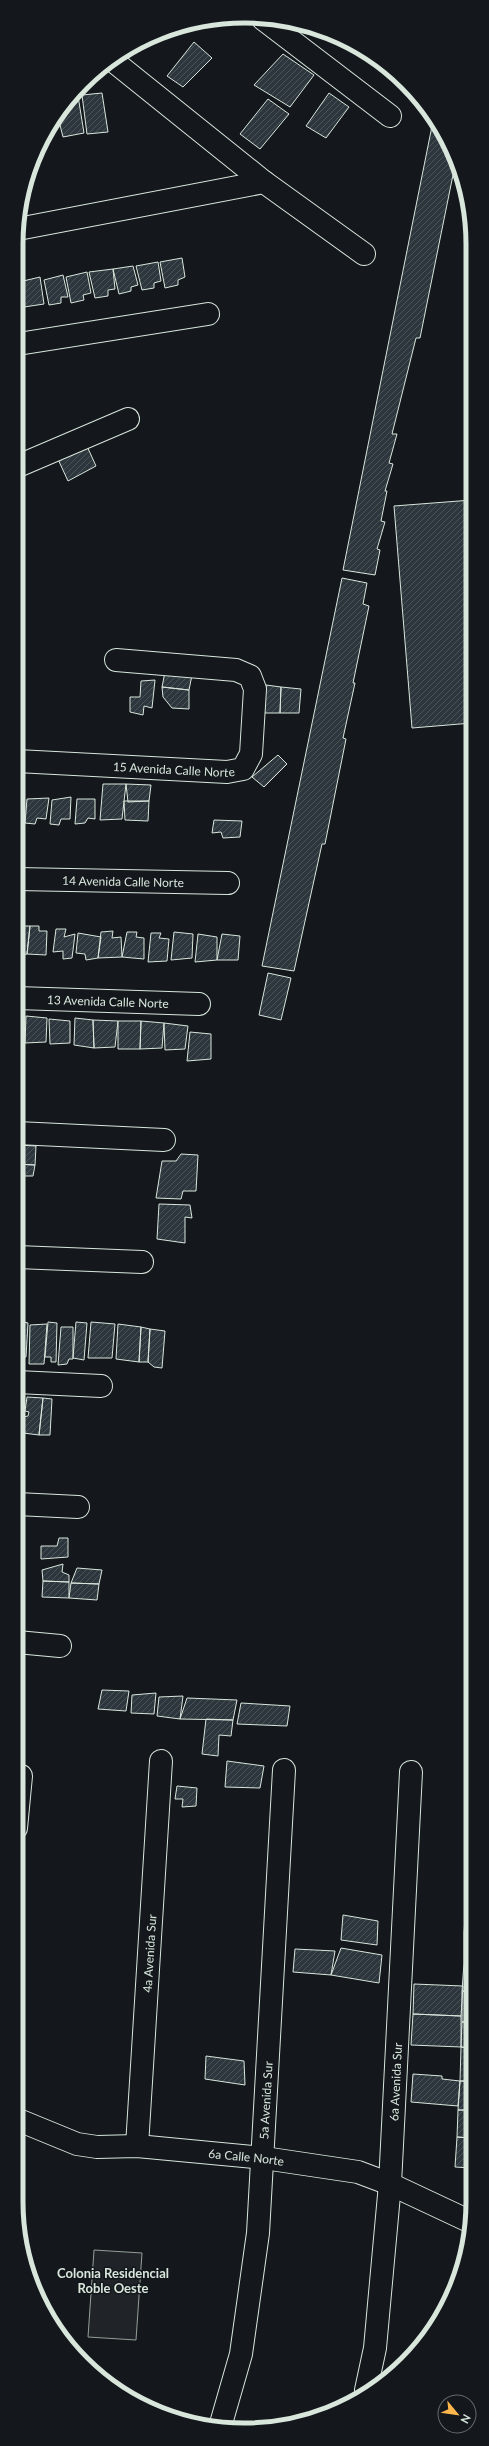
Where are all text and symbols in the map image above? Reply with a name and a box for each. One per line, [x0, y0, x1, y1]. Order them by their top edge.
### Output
street label: 15 Avenida Calle Norte [113, 759, 236, 780]
street label: 14 Avenida Calle Norte [62, 872, 184, 890]
street label: 13 Avenida Calle Norte [47, 991, 169, 1011]
street label: 4a Avenida Sur [139, 1913, 159, 1993]
street label: 6a Avenida Sur [386, 2042, 405, 2121]
street label: 5a Avenida Sur [256, 2060, 275, 2140]
street label: 6a Calle Norte [208, 2145, 285, 2168]
district label: Colonia Residencial Roble Oeste [57, 2265, 169, 2296]
north arrow [437, 2394, 477, 2434]
text: N [458, 2412, 474, 2426]

